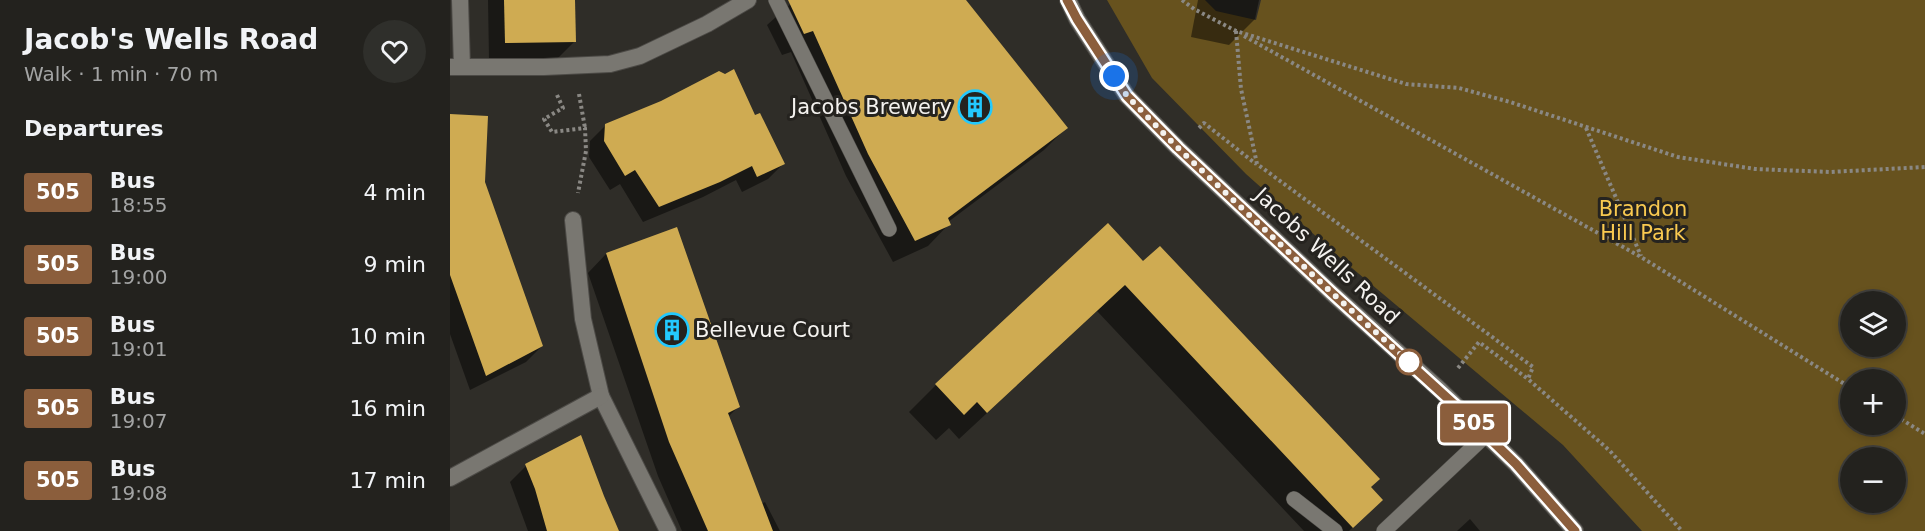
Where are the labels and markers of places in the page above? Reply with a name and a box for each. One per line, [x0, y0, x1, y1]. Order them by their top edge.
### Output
building icon: Jacobs Brewery [957, 89, 993, 125]
place label: Jacobs Brewery [789, 95, 952, 119]
building icon: Bellevue Court [654, 312, 690, 348]
place label: Bellevue Court [695, 318, 850, 342]
unlabelled marker [1396, 349, 1422, 375]

